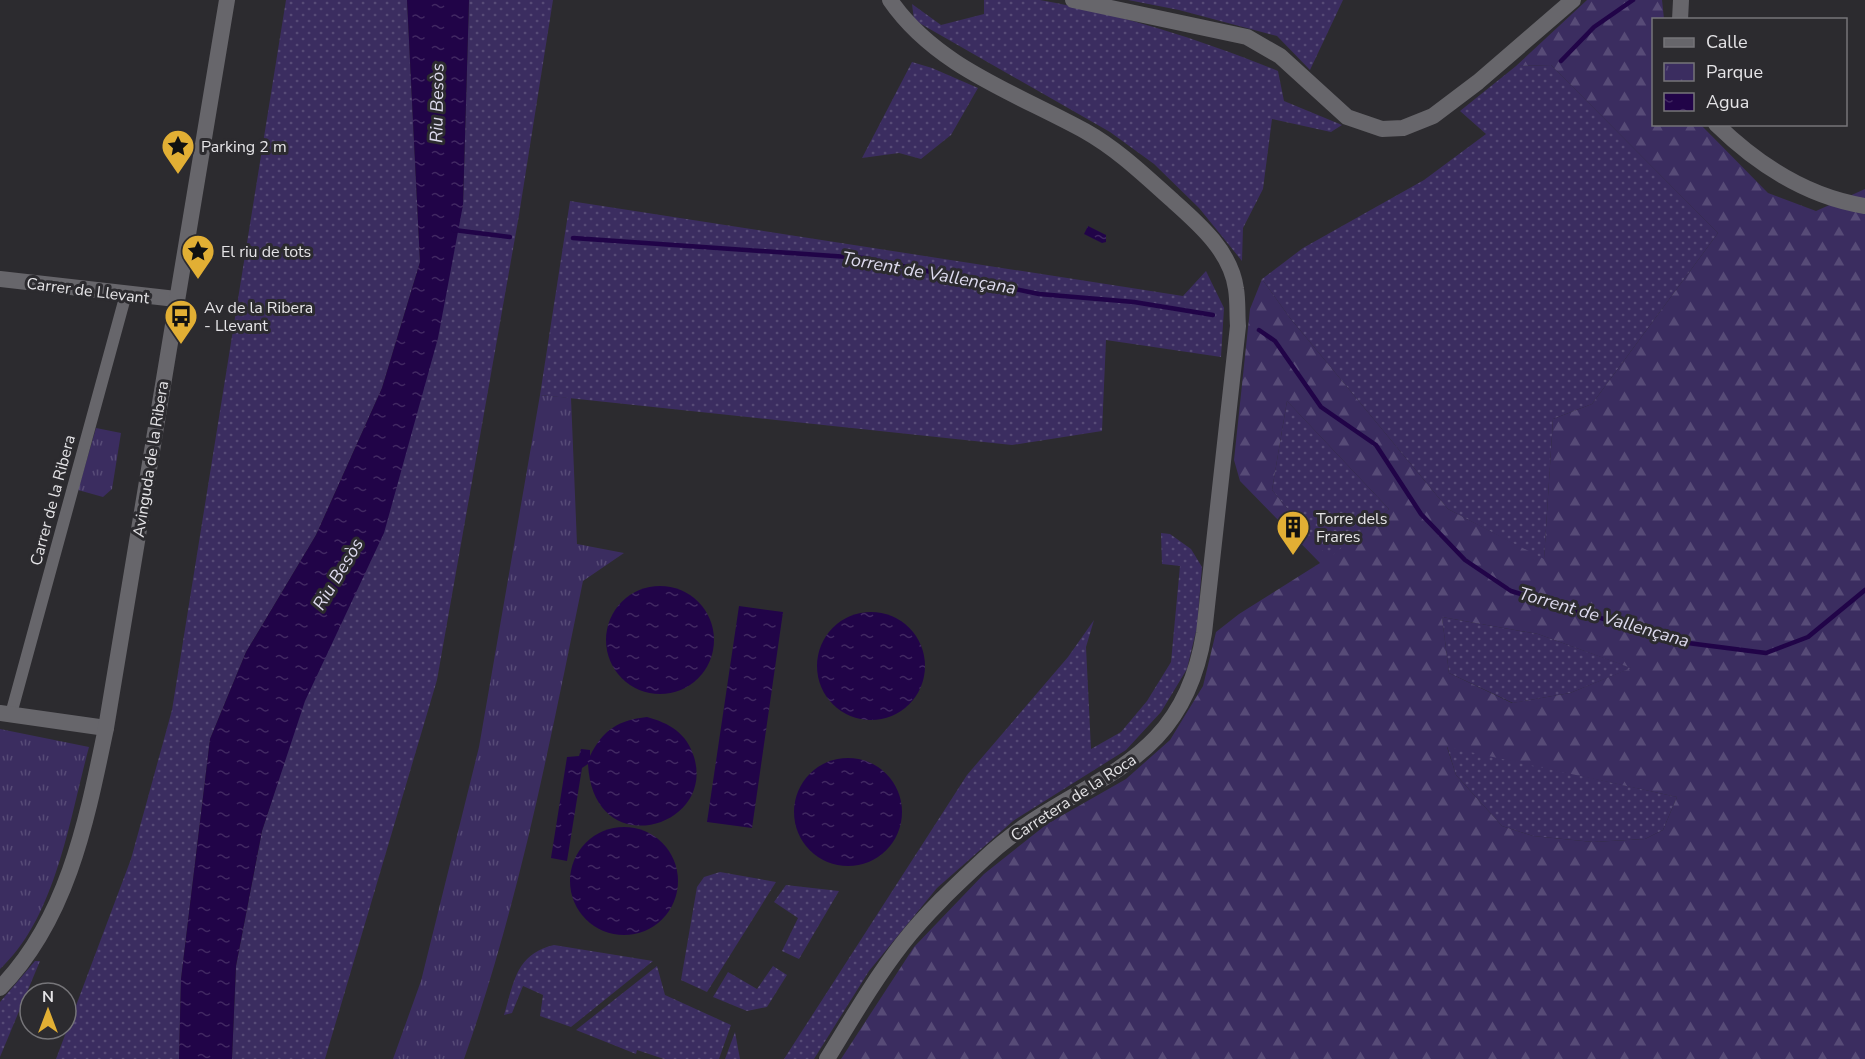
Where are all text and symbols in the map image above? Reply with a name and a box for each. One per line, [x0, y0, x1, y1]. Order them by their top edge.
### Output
legend [1652, 18, 1847, 126]
text: Calle [1706, 30, 1748, 54]
text: Parque [1706, 60, 1763, 84]
water label: Riu Besòs [424, 63, 450, 143]
text: Agua [1706, 90, 1749, 114]
place icon: Parking 2 m [160, 128, 196, 175]
place label: Parking 2 m [201, 136, 287, 158]
place icon: El riu de tots [180, 233, 216, 280]
place label: El riu de tots [221, 241, 311, 263]
water label: Torrent de Vallençana [840, 246, 1018, 300]
street label: Carrer de Llevant [25, 273, 151, 309]
place label: Av de la Ribera - Llevant [204, 297, 313, 337]
bus stop icon: Av de la Ribera - Llevant [163, 298, 199, 345]
street label: Avinguda de la Ribera [128, 379, 174, 539]
street label: Carrer de la Ribera [25, 433, 81, 568]
place label: Torre dels Frares [1316, 508, 1387, 548]
building icon: Torre dels Frares [1275, 509, 1311, 556]
water label: Riu Besòs [307, 534, 369, 614]
water label: Torrent de Vallençana [1516, 581, 1692, 653]
street label: Carretera de la Roca [1006, 749, 1141, 847]
north arrow [18, 981, 78, 1041]
text: N [42, 986, 54, 1008]

